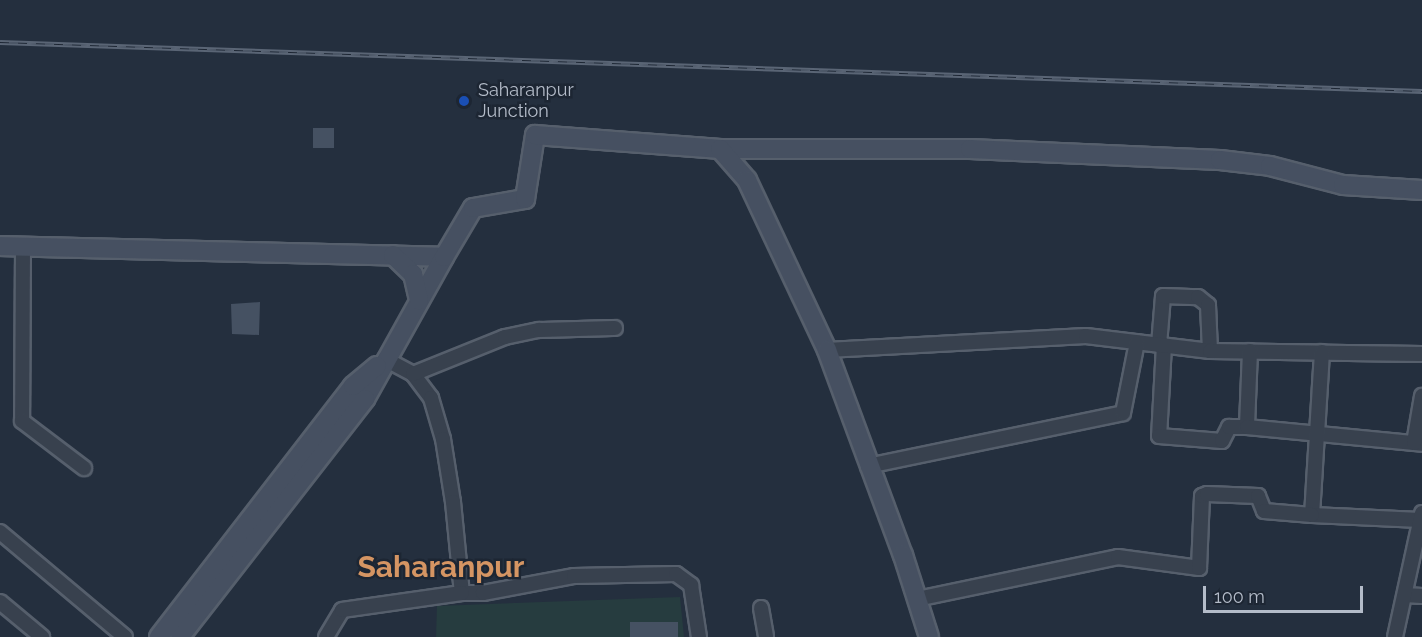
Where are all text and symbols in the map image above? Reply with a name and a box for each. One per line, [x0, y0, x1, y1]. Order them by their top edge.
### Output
place label: Saharanpur Junction [478, 80, 574, 122]
marker: Saharanpur Junction [455, 92, 473, 110]
district label: Saharanpur [358, 549, 524, 585]
scale bar [1206, 574, 1366, 612]
text: 100 m [1214, 586, 1265, 607]

